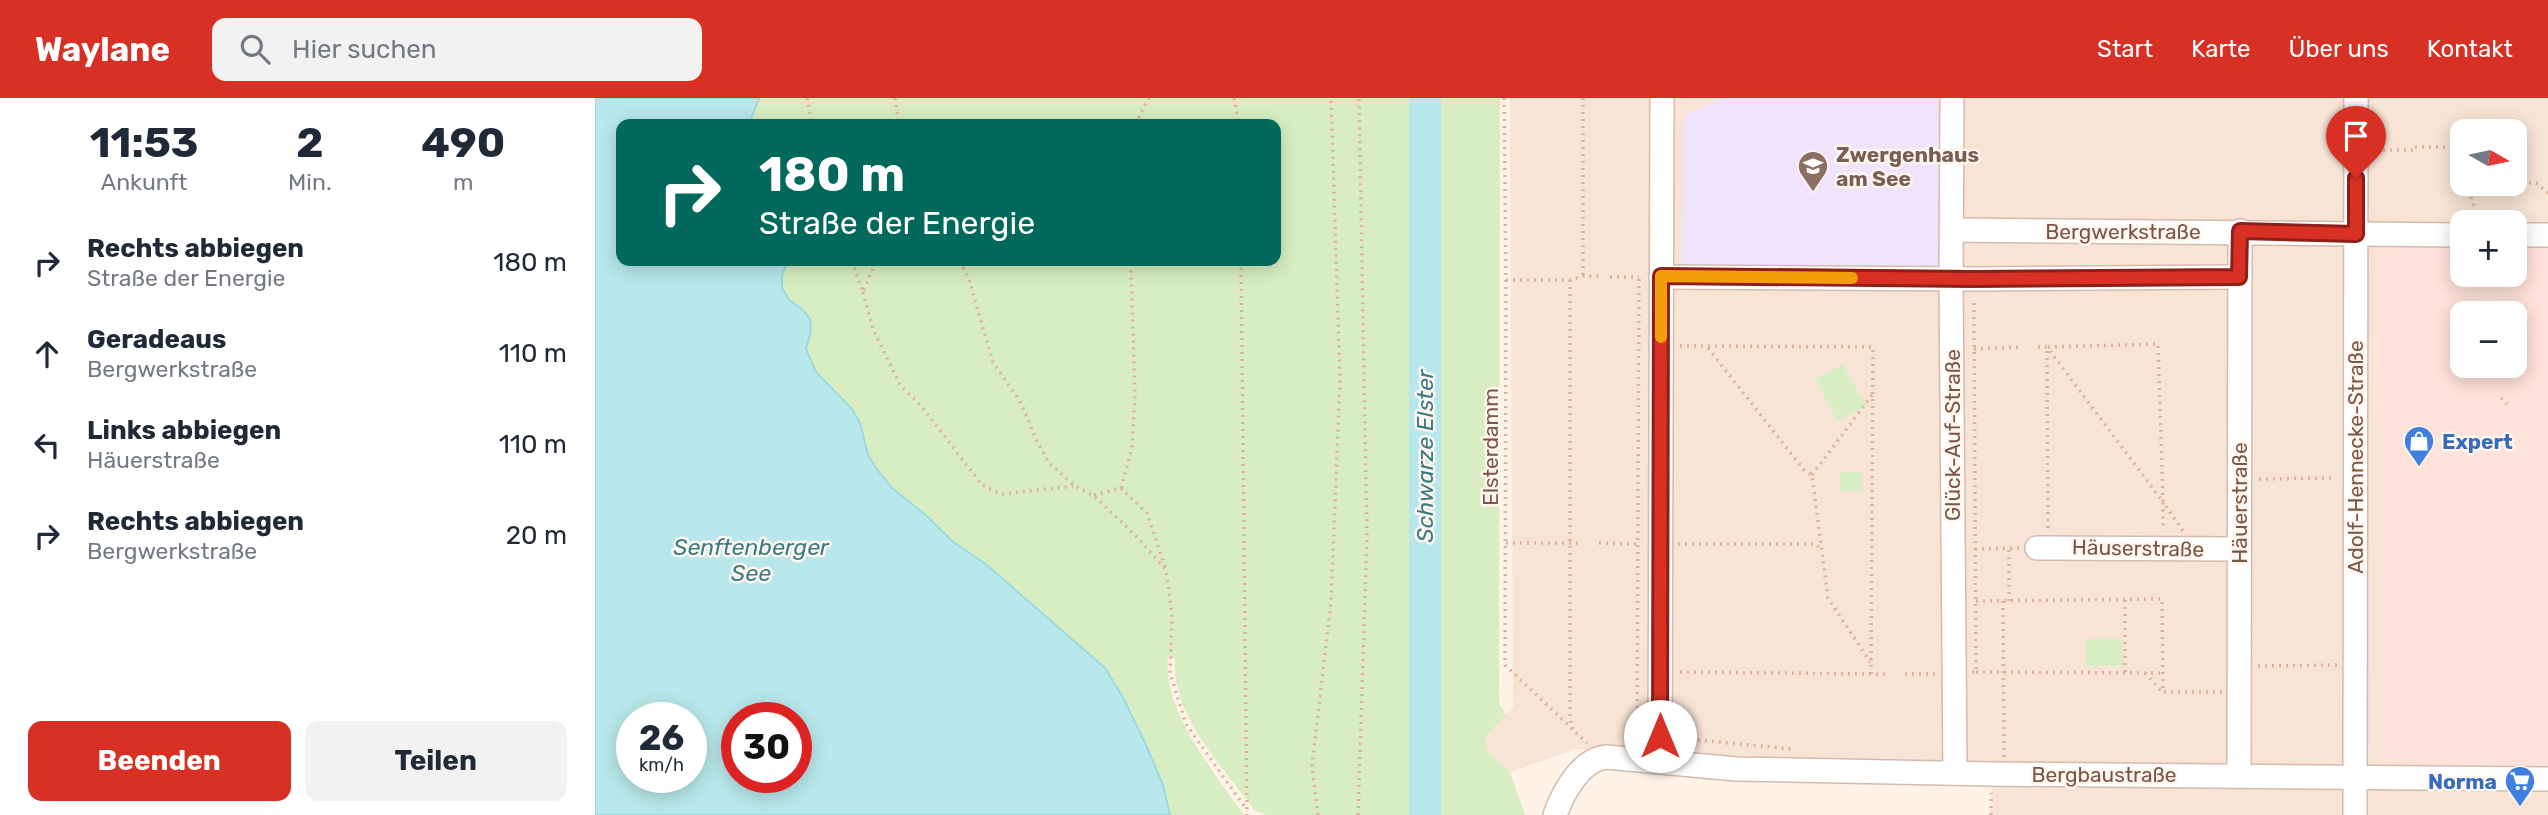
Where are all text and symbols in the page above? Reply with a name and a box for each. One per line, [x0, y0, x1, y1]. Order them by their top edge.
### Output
search box [212, 18, 702, 81]
text: Waylane [35, 30, 170, 69]
icon: search [236, 30, 274, 68]
text: Hier suchen [292, 34, 437, 65]
text: Start [2097, 35, 2153, 63]
text: Karte [2191, 35, 2251, 63]
text: Über uns [2289, 35, 2389, 63]
text: Kontakt [2427, 35, 2513, 63]
pin [2326, 106, 2386, 178]
icon: arrive [2337, 117, 2375, 155]
text: 11:53 [90, 118, 198, 168]
text: 2 [296, 118, 324, 168]
text: 490 [421, 118, 505, 168]
north arrow [2450, 119, 2527, 196]
map controls [2450, 119, 2527, 378]
place label: Zwergenhaus am See [1836, 142, 1979, 191]
text: 180 m [759, 145, 905, 203]
icon: right [644, 147, 735, 238]
school or university icon: Zwergenhaus am See [1796, 149, 1830, 193]
text: Ankunft [101, 168, 187, 196]
text: Min. [288, 168, 332, 196]
text: m [453, 168, 474, 196]
text: Straße der Energie [759, 204, 1035, 242]
button: + [2450, 210, 2527, 287]
street label: Bergwerkstraße [2045, 219, 2201, 244]
text: Rechts abbiegen [87, 233, 304, 264]
icon: right [28, 244, 66, 282]
text: 180 m [493, 247, 567, 278]
text: Straße der Energie [87, 264, 285, 292]
button: − [2450, 301, 2527, 378]
text: Geradeaus [87, 324, 226, 355]
icon: ahead [28, 335, 66, 373]
text: 110 m [499, 338, 567, 369]
street label: Adolf-Hennecke-Straße [2343, 340, 2368, 574]
street label: Glück-Auf-Straße [1940, 349, 1965, 521]
text: Bergwerkstraße [87, 355, 257, 383]
water label: Schwarze Elster [1411, 368, 1439, 543]
street label: Elsterdamm [1478, 388, 1503, 506]
text: Links abbiegen [87, 415, 281, 446]
shop icon: Expert [2402, 424, 2436, 468]
icon: left [28, 426, 66, 464]
text: 110 m [499, 429, 567, 460]
place label: Expert [2442, 429, 2513, 454]
street label: Häuerstraße [2227, 442, 2252, 564]
text: Häuerstraße [87, 446, 220, 474]
text: Rechts abbiegen [87, 506, 304, 537]
icon: right [28, 517, 66, 555]
text: 20 m [506, 520, 567, 551]
water label: Senftenberger See [673, 533, 830, 587]
street label: Häuserstraße [2072, 534, 2204, 562]
text: Bergwerkstraße [87, 537, 257, 565]
position arrow [1623, 699, 1697, 773]
speed limit sign: 30 [721, 702, 812, 793]
text: 26 [639, 717, 684, 759]
button: Beenden [28, 721, 291, 801]
button: Teilen [305, 721, 567, 801]
text: km/h [639, 754, 684, 776]
street label: Bergbaustraße [2031, 762, 2177, 787]
supermarket icon: Norma [2503, 764, 2537, 808]
place label: Norma [2428, 769, 2497, 794]

